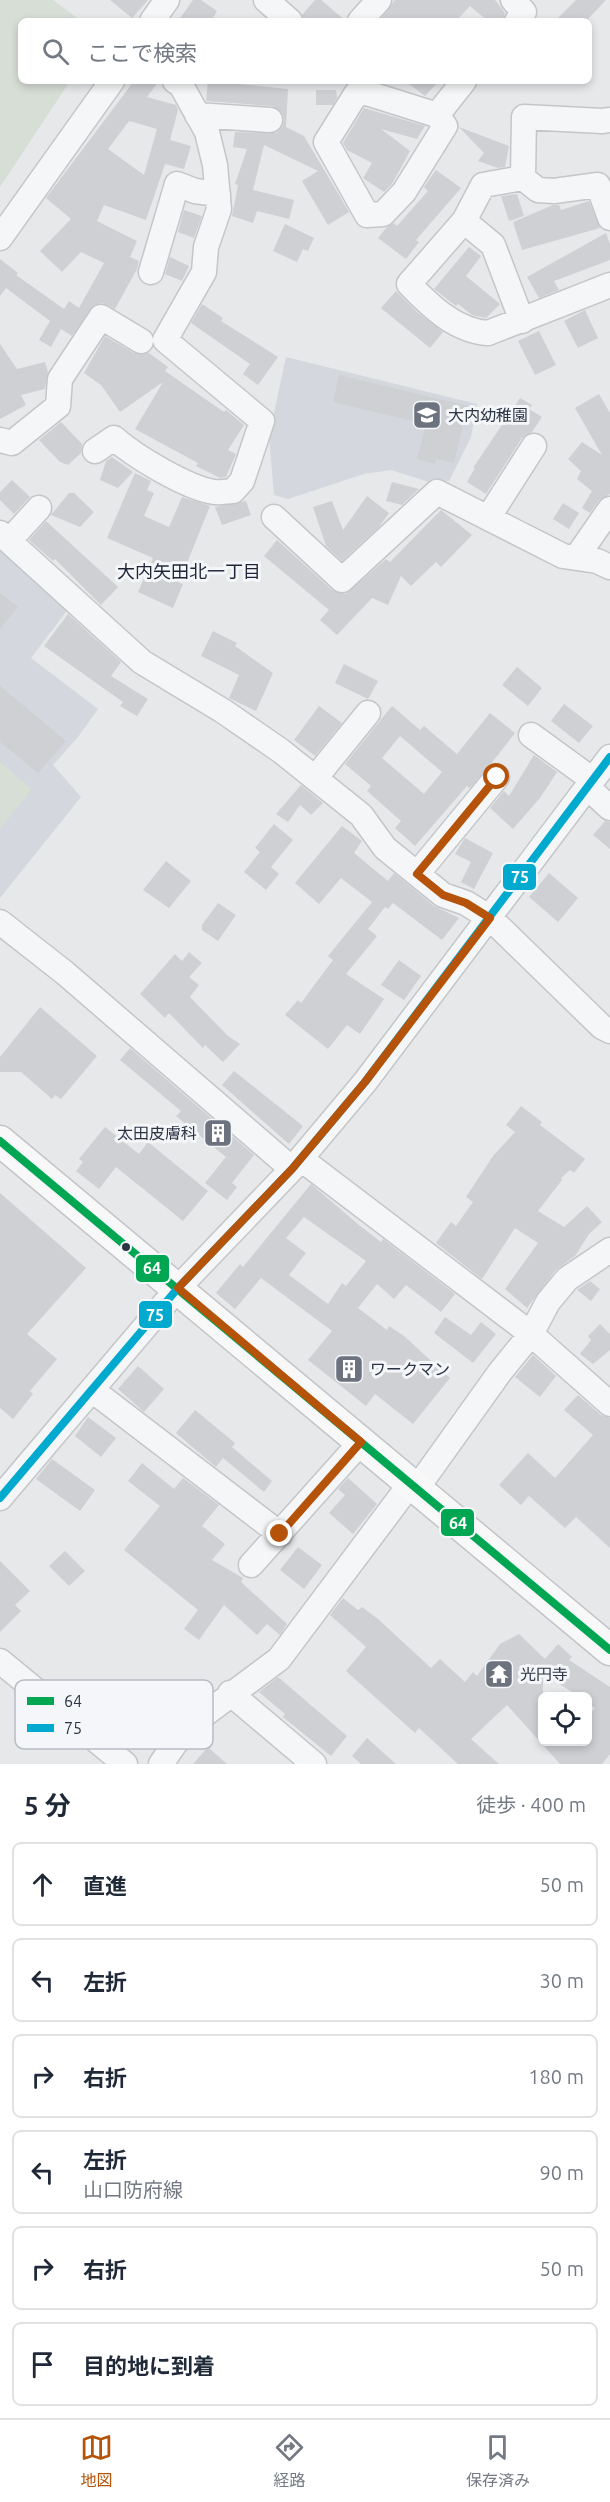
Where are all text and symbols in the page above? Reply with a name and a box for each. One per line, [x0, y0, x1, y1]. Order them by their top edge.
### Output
search box [18, 18, 592, 84]
icon: search [39, 35, 72, 68]
text: ここで検索 [87, 40, 197, 65]
school or university icon: 大内幼稚園 [411, 399, 443, 431]
place label: 大内幼稚園 [448, 406, 528, 424]
district label: 大内矢田北一丁目 [117, 561, 261, 581]
route start [483, 763, 509, 789]
line badge: 75 [502, 863, 537, 891]
text: 75 [511, 868, 529, 886]
building icon: 太田皮膚科 [202, 1117, 234, 1149]
place label: 太田皮膚科 [117, 1124, 197, 1142]
unlabelled marker [120, 1241, 132, 1253]
line badge: 64 [135, 1254, 170, 1283]
text: 64 [143, 1259, 161, 1277]
line badge: 75 [138, 1300, 173, 1329]
text: 75 [146, 1306, 164, 1324]
building icon: ワークマン [333, 1353, 365, 1385]
place label: ワークマン [370, 1360, 450, 1378]
line badge: 64 [440, 1508, 475, 1537]
text: 64 [449, 1514, 467, 1532]
route end [266, 1520, 292, 1546]
temple icon: 光円寺 [483, 1658, 515, 1690]
place label: 光円寺 [520, 1665, 568, 1683]
legend [15, 1680, 213, 1749]
text: 64 [64, 1692, 82, 1710]
map controls [538, 1692, 592, 1746]
button: locate [538, 1692, 592, 1746]
text: 75 [64, 1719, 82, 1737]
text: 5 分 [24, 1791, 71, 1820]
text: 徒歩 · 400 m [476, 1793, 586, 1816]
icon: ahead [26, 1868, 59, 1901]
text: 直進 [83, 1873, 127, 1898]
text: 50 m [540, 1873, 584, 1896]
icon: left [26, 1964, 59, 1997]
text: 左折 [83, 1969, 127, 1994]
text: 30 m [540, 1969, 584, 1992]
icon: right [26, 2060, 59, 2093]
text: 右折 [83, 2065, 127, 2090]
text: 180 m [528, 2065, 584, 2088]
text: 左折 [83, 2147, 127, 2172]
icon: left [26, 2156, 59, 2189]
text: 90 m [540, 2161, 584, 2184]
text: 山口防府線 [83, 2178, 183, 2201]
icon: right [26, 2252, 59, 2285]
text: 右折 [83, 2257, 127, 2282]
text: 50 m [540, 2257, 584, 2280]
icon: arrive [26, 2348, 59, 2381]
text: 目的地に到着 [83, 2353, 215, 2378]
tab: 地図 [80, 2431, 113, 2491]
tab: 経路 [273, 2431, 306, 2491]
tab: 保存済み [466, 2431, 530, 2491]

